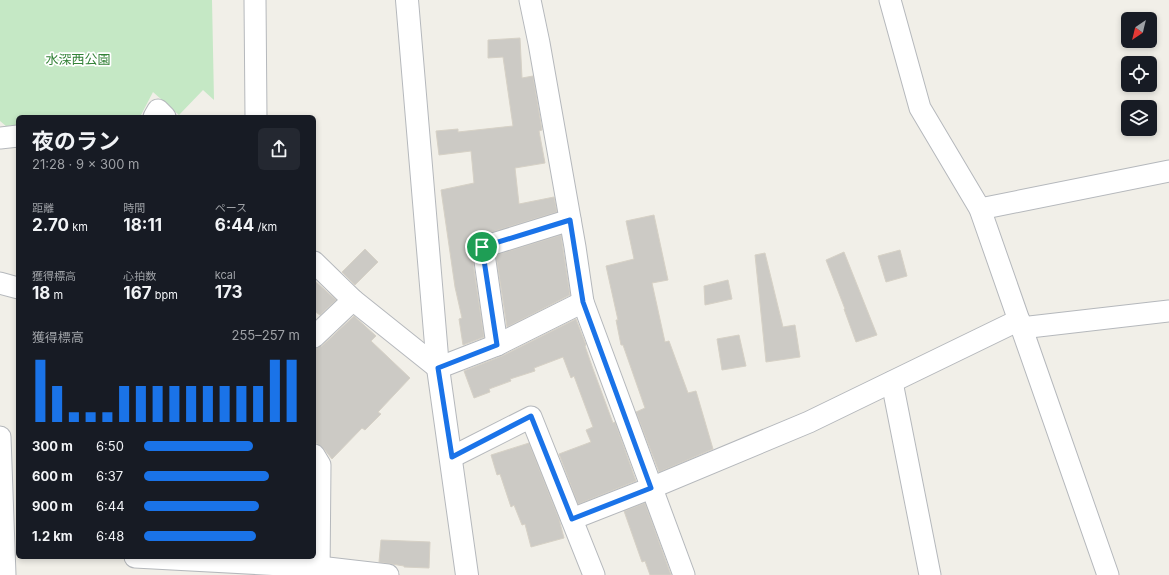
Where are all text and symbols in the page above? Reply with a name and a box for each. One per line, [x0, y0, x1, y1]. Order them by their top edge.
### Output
north arrow [1121, 12, 1157, 48]
map controls [1121, 12, 1157, 136]
park label: 水深西公園 [45, 51, 111, 67]
button: locate [1121, 56, 1157, 92]
button: layers [1121, 100, 1157, 136]
text: 夜のラン [32, 128, 120, 154]
button: share [258, 128, 300, 170]
text: 21:28 · 9 × 300 m [32, 156, 139, 172]
text: 距離 [32, 201, 54, 215]
text: 時間 [123, 201, 145, 215]
text: ペース [215, 201, 247, 215]
text: 2.70 [32, 215, 69, 235]
text: 18:11 [123, 215, 162, 235]
text: 6:44 [215, 215, 254, 235]
text: km [69, 220, 88, 234]
text: /km [254, 220, 277, 234]
pin [465, 230, 499, 264]
icon: arrive [471, 236, 493, 258]
text: kcal [215, 268, 236, 282]
text: 獲得標高 [32, 269, 76, 283]
text: 心拍数 [123, 269, 156, 283]
text: 173 [215, 282, 243, 302]
text: 18 [32, 283, 50, 303]
text: 167 [123, 283, 152, 303]
text: m [50, 288, 63, 302]
text: bpm [152, 288, 178, 302]
text: 255–257 m [232, 327, 300, 343]
text: 獲得標高 [32, 329, 84, 345]
text: 300 m [32, 438, 73, 454]
text: 6:50 [96, 438, 124, 454]
text: 600 m [32, 468, 73, 484]
text: 6:37 [96, 468, 123, 484]
text: 900 m [32, 498, 73, 514]
text: 6:44 [96, 498, 125, 514]
text: 1.2 km [32, 528, 73, 544]
text: 6:48 [96, 528, 124, 544]

